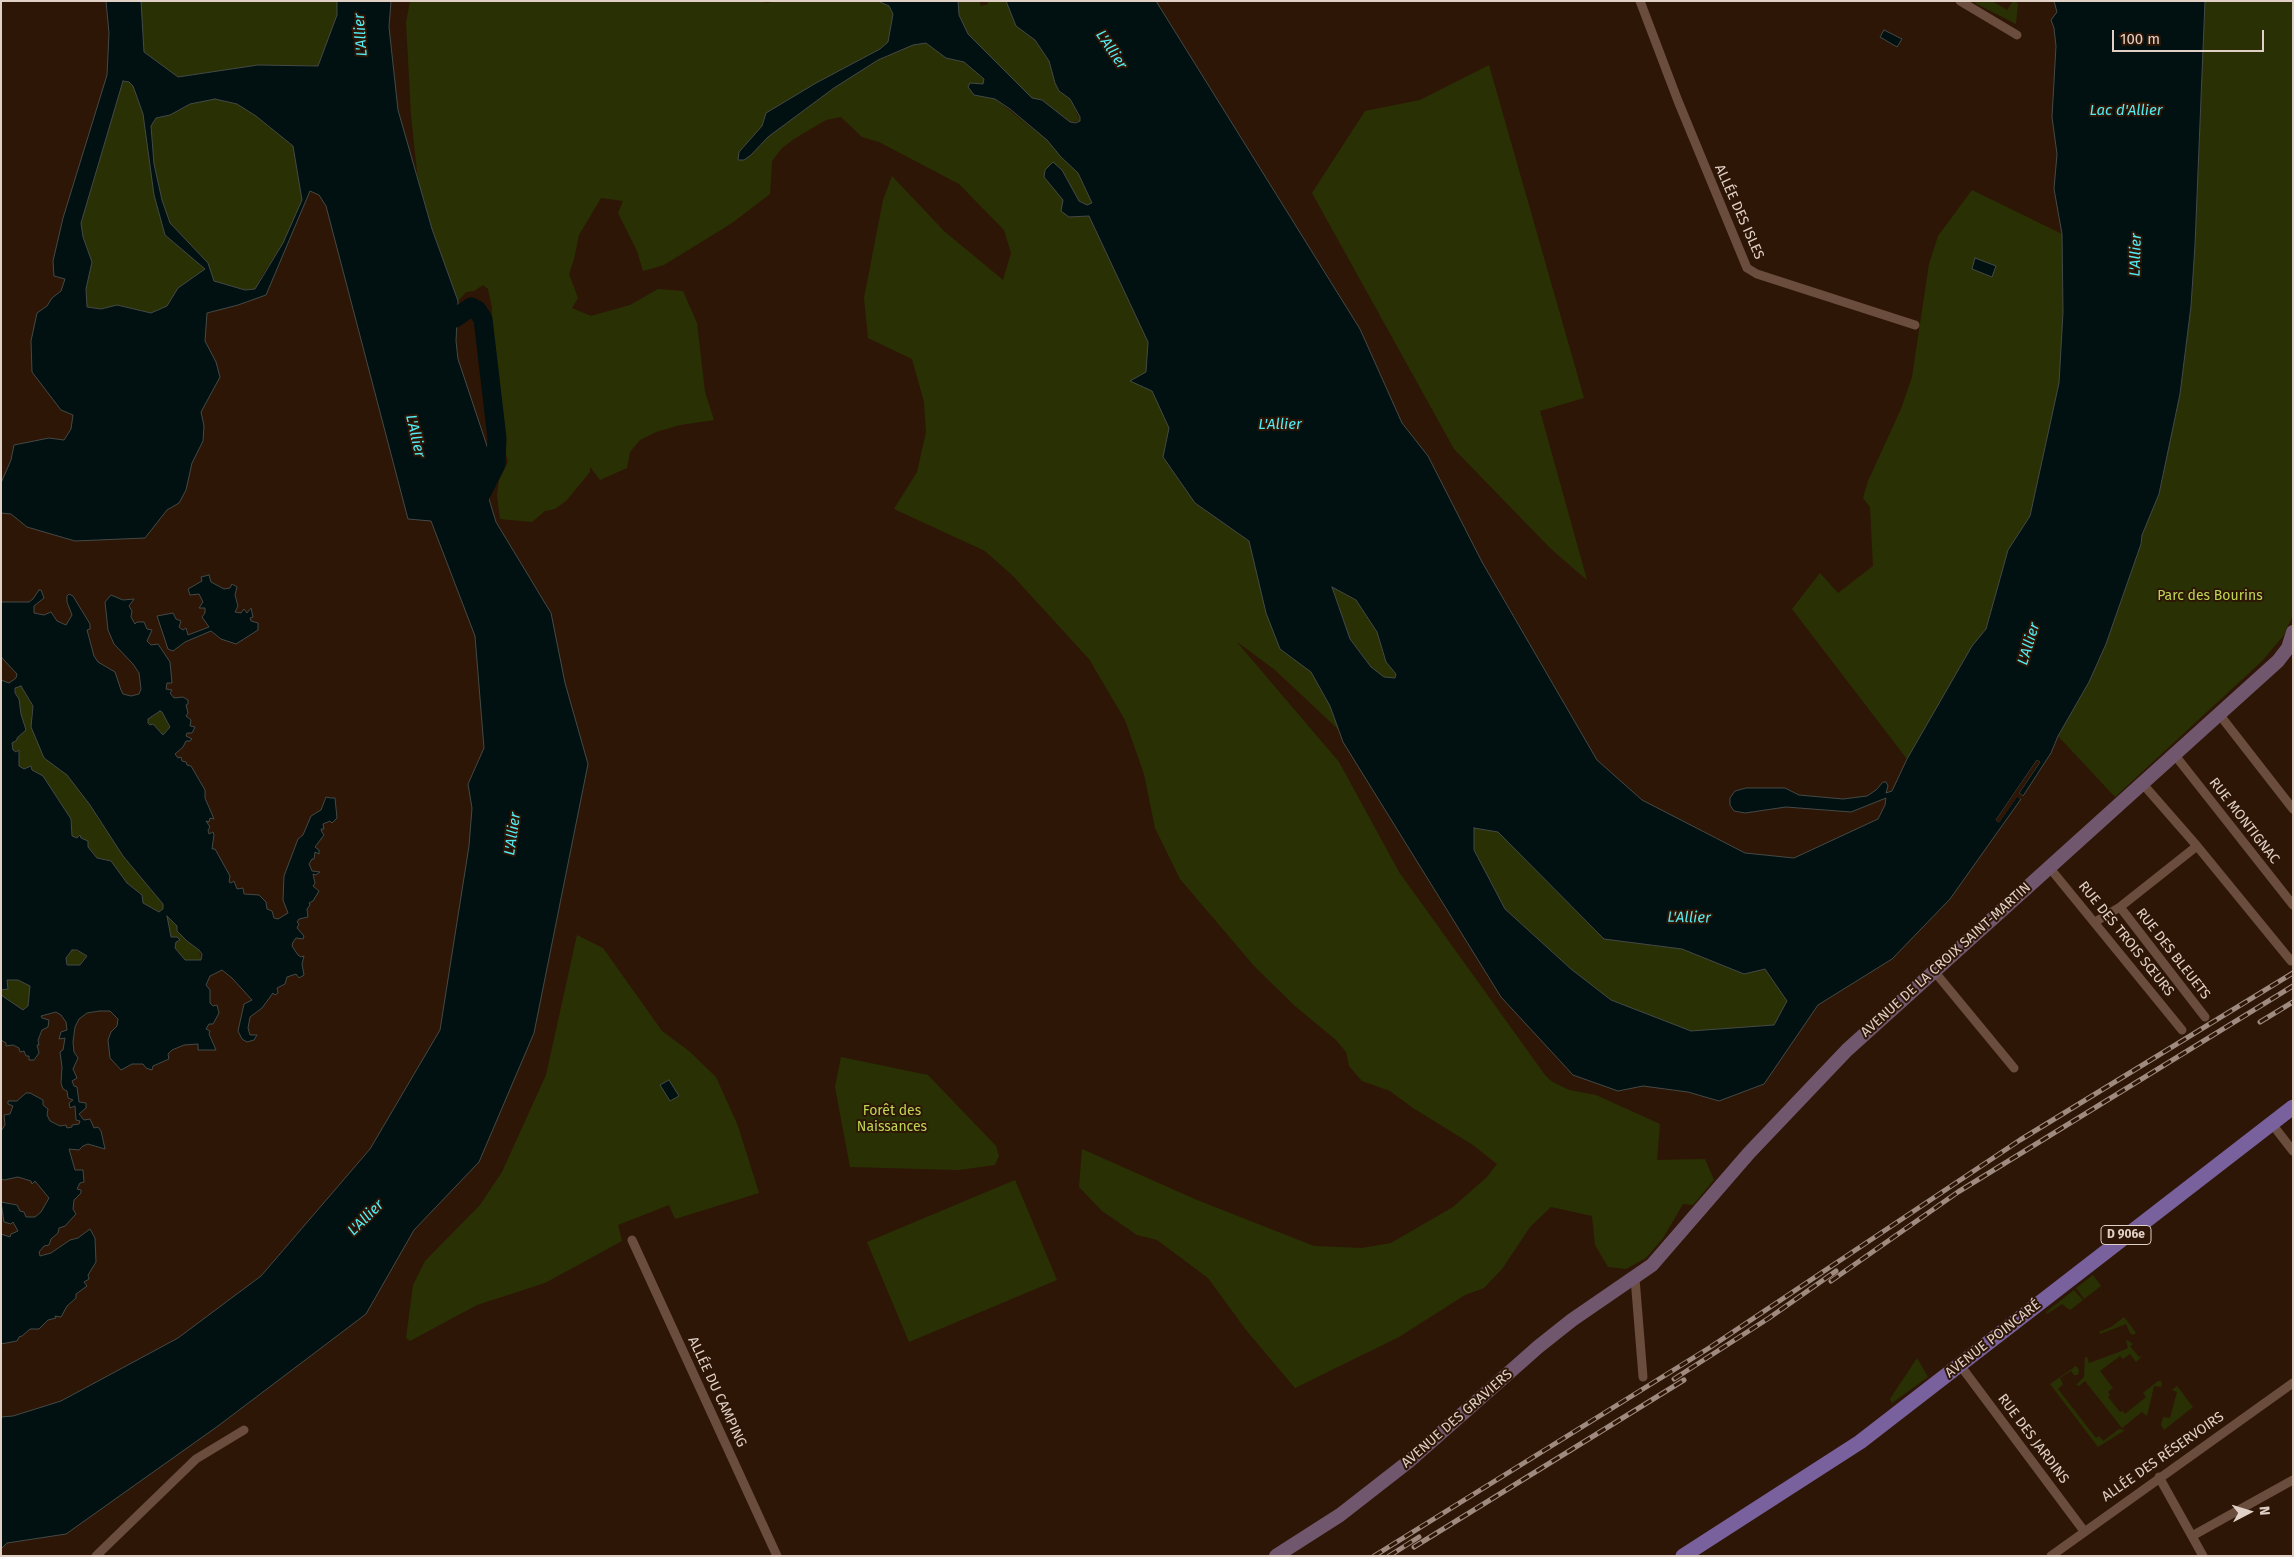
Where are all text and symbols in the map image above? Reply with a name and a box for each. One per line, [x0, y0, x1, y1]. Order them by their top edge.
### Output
water label: L'Allier [351, 13, 371, 57]
scale bar [2114, 20, 2266, 52]
water label: L'Allier [1091, 27, 1131, 73]
text: 100 m [2120, 30, 2160, 48]
water label: Lac d'Allier [2090, 102, 2162, 120]
street label: ALLÉE DES ISLES [1711, 162, 1767, 262]
water label: L'Allier [2126, 233, 2146, 277]
water label: L'Allier [401, 413, 429, 459]
water label: L'Allier [1258, 416, 1302, 434]
park label: Parc des Bourins [2157, 588, 2263, 604]
water label: L'Allier [2014, 621, 2044, 667]
street label: RUE MONTIGNAC [2205, 775, 2283, 867]
water label: L'Allier [501, 811, 525, 857]
street label: RUE DES TROIS SŒURS [2075, 878, 2177, 1000]
street label: AVENUE DE LA CROIX SAINT-MARTIN [1858, 879, 2034, 1041]
street label: RUE DES BLEUETS [2132, 905, 2214, 1003]
water label: L'Allier [1667, 909, 1711, 927]
park label: Forêt des Naissances [857, 1103, 927, 1136]
water label: L'Allier [344, 1196, 388, 1240]
road number: D 906e [2101, 1226, 2151, 1244]
street label: AVENUE POINCARÉ [1942, 1297, 2044, 1381]
street label: ALLÉE DU CAMPING [684, 1334, 750, 1450]
street label: AVENUE DES GRAVIERS [1398, 1366, 1516, 1472]
street label: RUE DES JARDINS [1994, 1391, 2072, 1487]
street label: ALLÉE DES RÉSERVOIRS [2099, 1408, 2227, 1506]
north arrow [2224, 1487, 2274, 1537]
text: N [2256, 1505, 2273, 1516]

